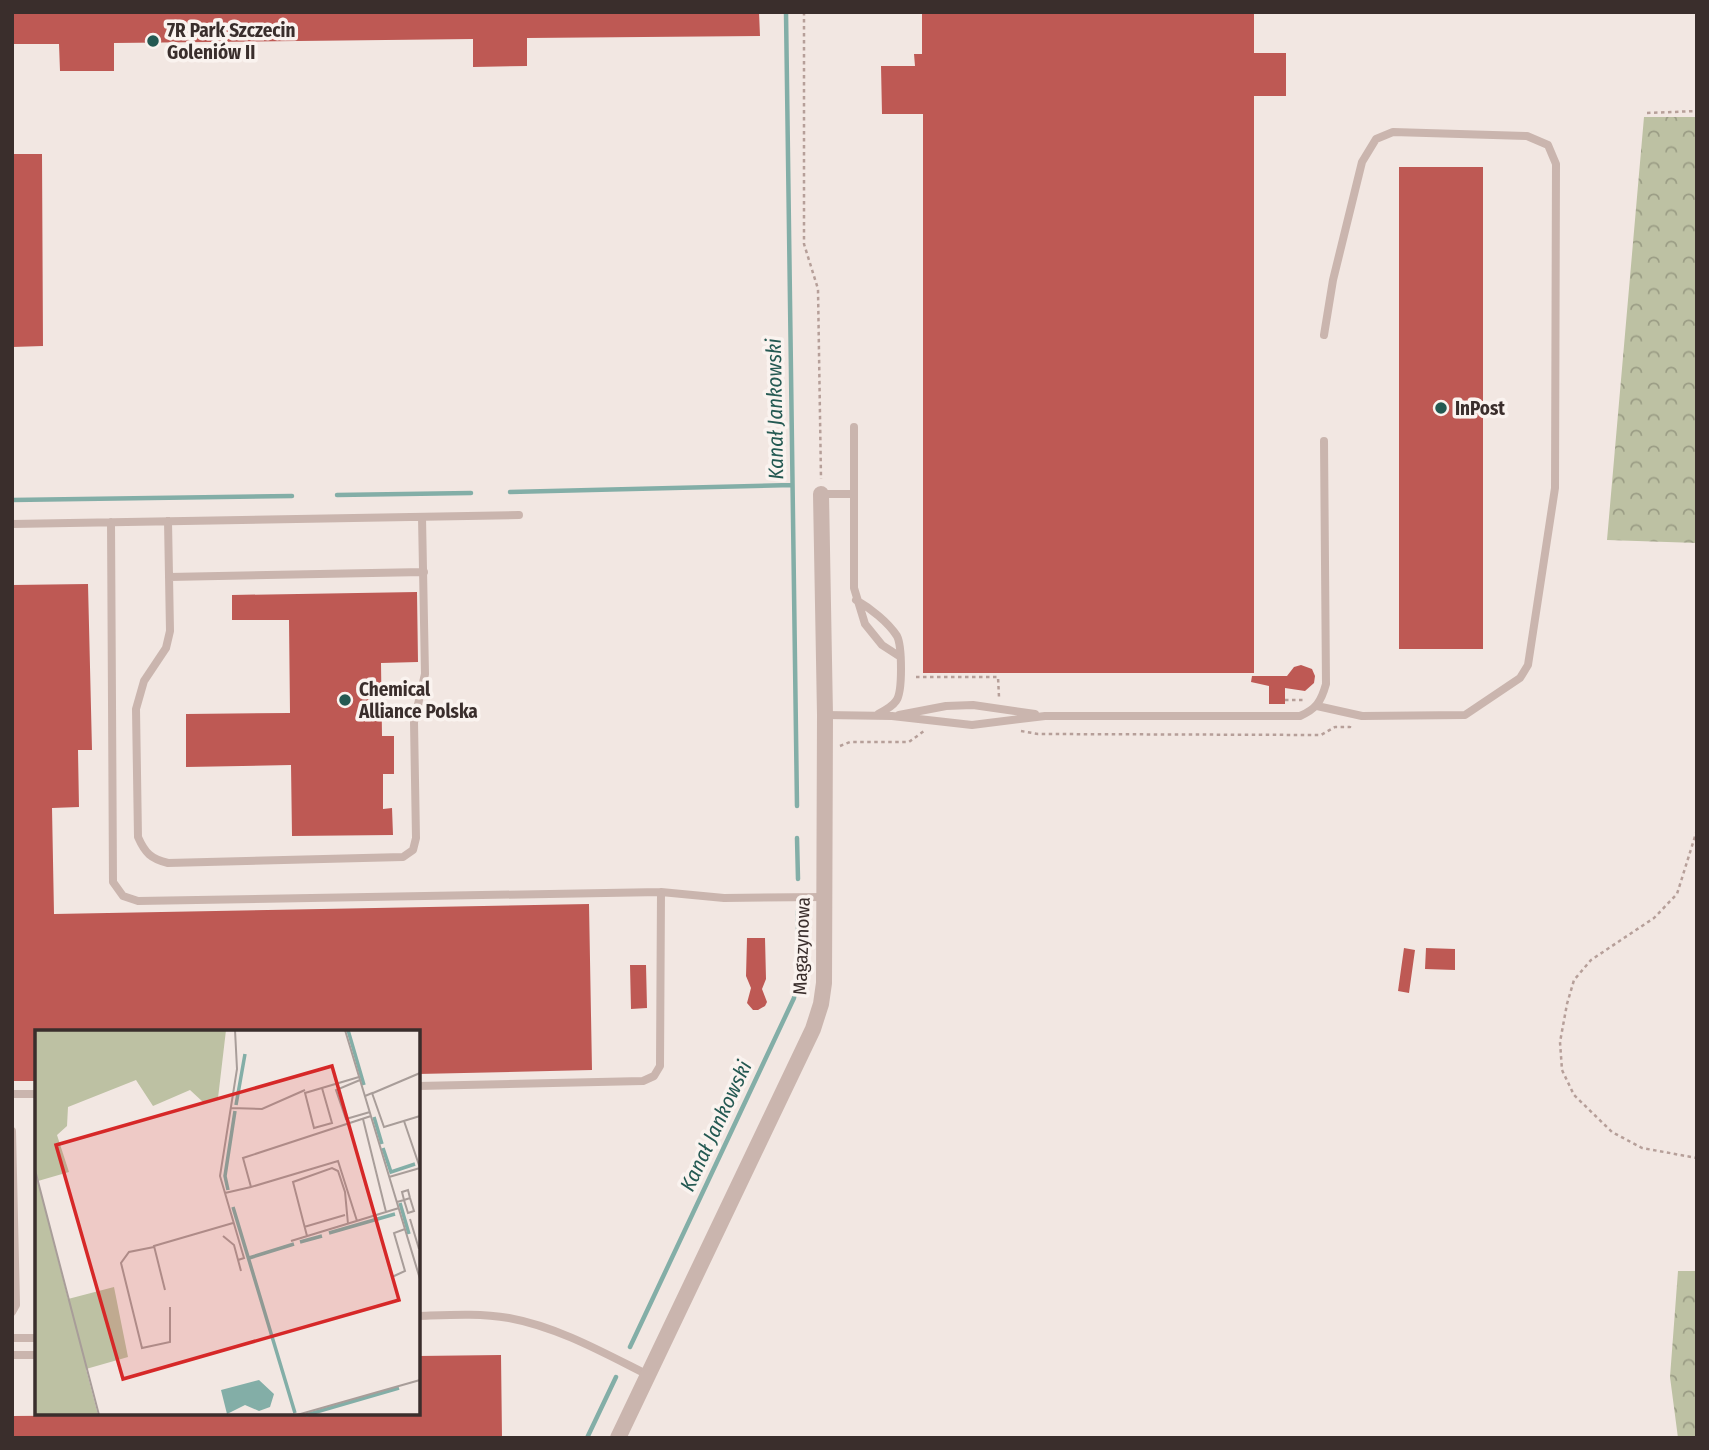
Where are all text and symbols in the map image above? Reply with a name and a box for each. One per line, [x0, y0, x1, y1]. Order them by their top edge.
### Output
place label: 7R Park Szczecin Goleniów II [167, 19, 296, 64]
marker: 7R Park Szczecin Goleniów II [145, 33, 161, 49]
water label: Kanał Jankowski [761, 337, 789, 480]
place label: InPost [1455, 397, 1505, 420]
marker: InPost [1433, 400, 1449, 416]
place label: Chemical Alliance Polska [358, 678, 478, 723]
marker: Chemical Alliance Polska [337, 692, 353, 708]
street label: Magazynowa [788, 897, 815, 995]
inset map [35, 1030, 420, 1415]
water label: Kanał Jankowski [674, 1056, 758, 1196]

